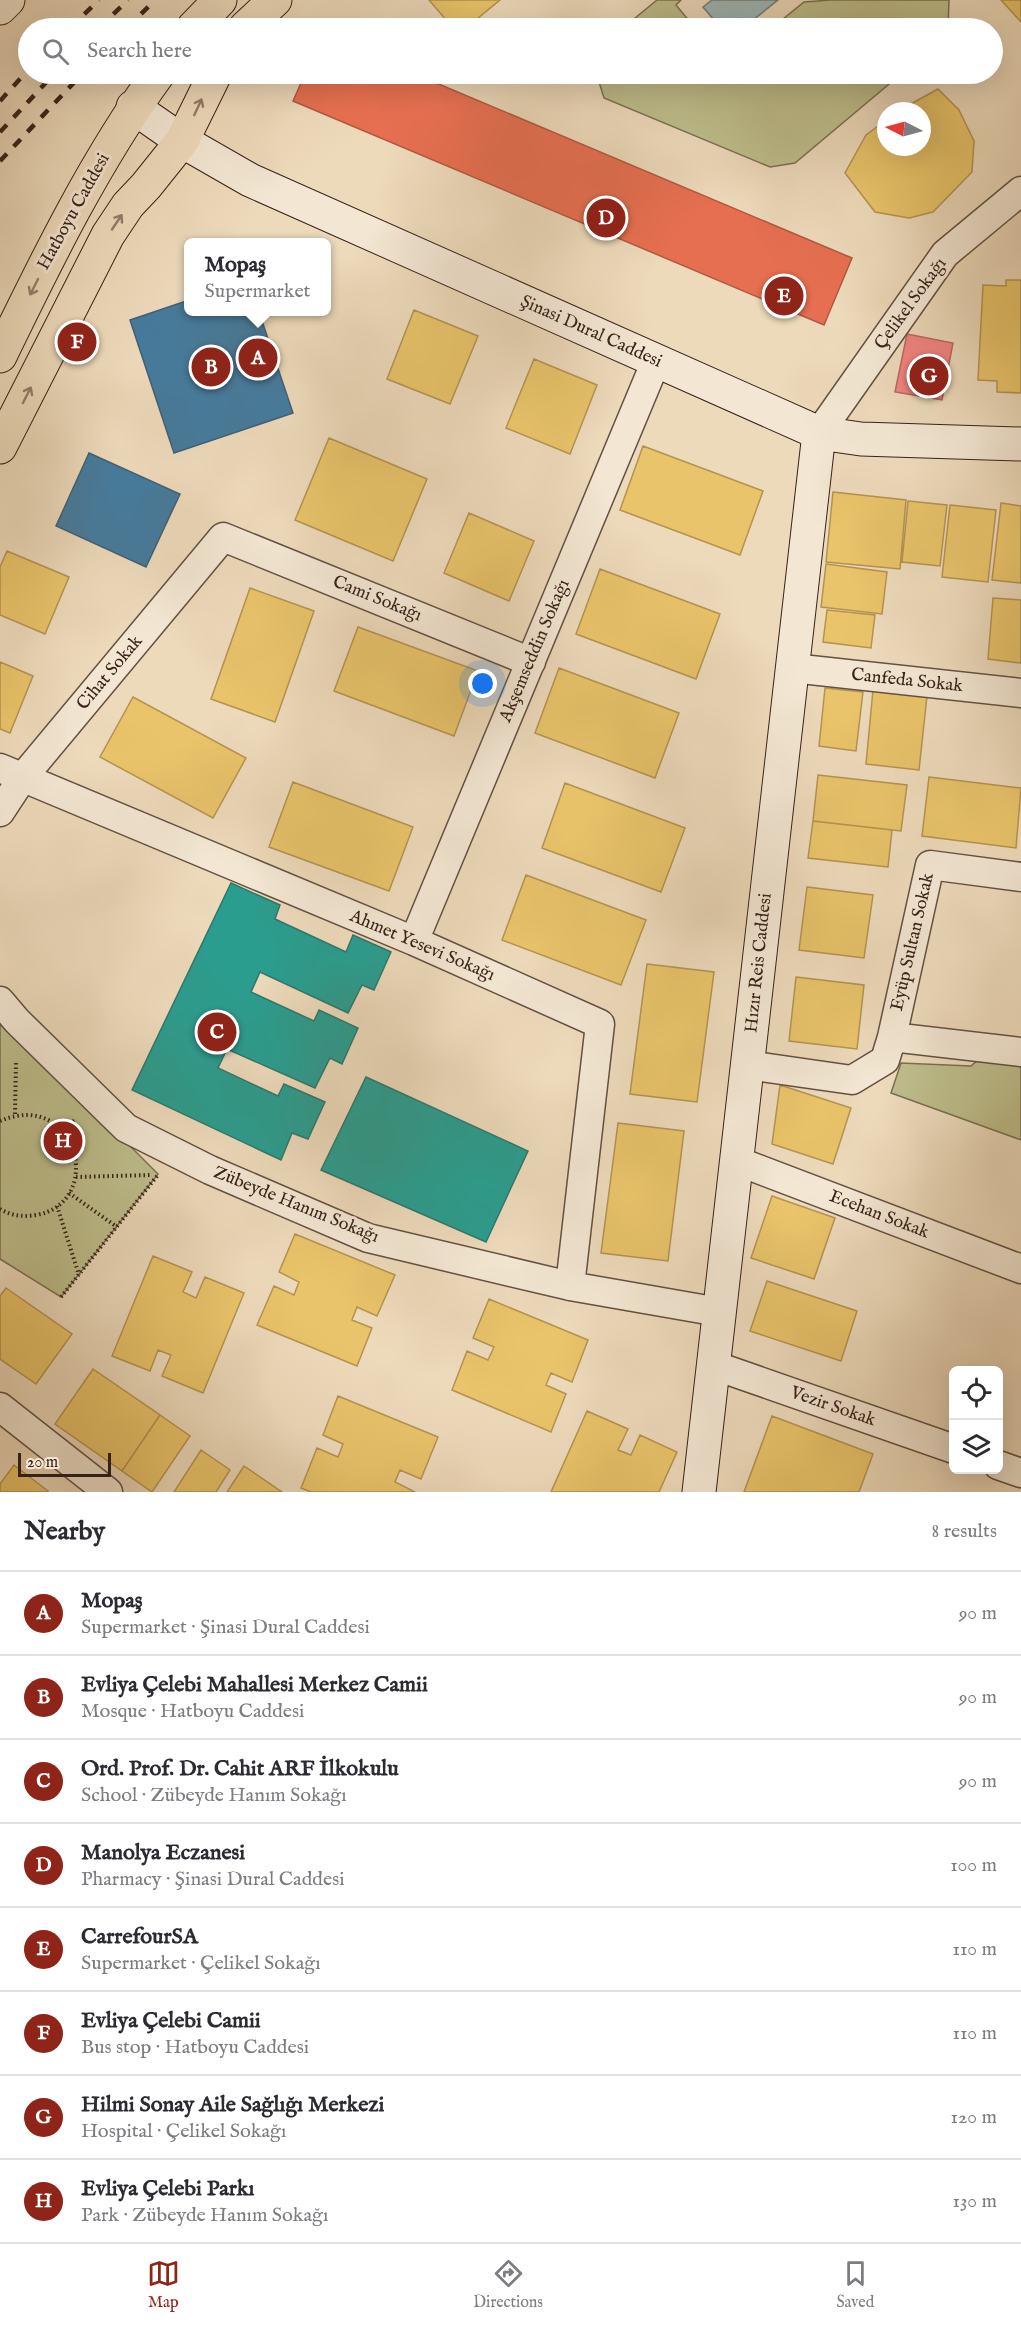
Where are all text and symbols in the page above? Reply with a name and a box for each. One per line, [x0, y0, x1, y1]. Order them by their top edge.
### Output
search box [18, 18, 1003, 84]
icon: search [39, 35, 72, 68]
text: Search here [87, 37, 192, 65]
one-way arrow [193, 99, 205, 117]
north arrow [877, 102, 931, 156]
street label: Hatboyu Caddesi [32, 149, 116, 274]
pin: D [586, 196, 626, 240]
one-way arrow [111, 214, 123, 230]
popup [184, 238, 331, 316]
text: Mopaş [205, 251, 266, 279]
street label: Çelikel Sokağı [870, 253, 952, 355]
pin: E [764, 274, 804, 318]
one-way arrow [28, 277, 39, 295]
text: Supermarket [205, 279, 310, 304]
street label: Şinasi Dural Caddesi [517, 290, 666, 374]
pin: F [58, 320, 97, 364]
pin: A [238, 336, 278, 380]
pin: B [192, 344, 230, 389]
pin: G [910, 354, 948, 398]
one-way arrow [21, 386, 33, 404]
street label: Cami Sokağı [329, 571, 425, 627]
street label: Akşemseddin Sokağı [494, 576, 576, 727]
street label: Cihat Sokak [72, 630, 148, 715]
street label: Canfeda Sokak [850, 664, 964, 698]
your location [468, 669, 497, 698]
street label: Eyüp Sultan Sokak [886, 870, 940, 1013]
street label: Hızır Reis Caddesi [740, 892, 778, 1034]
street label: Ahmet Yesevi Sokağı [345, 905, 498, 987]
pin: C [198, 1010, 236, 1054]
pin: H [44, 1118, 82, 1164]
street label: Zübeyde Hanım Sokağı [210, 1161, 382, 1249]
street label: Ecehan Sokak [826, 1185, 933, 1245]
map controls [949, 1366, 1003, 1474]
button: locate [949, 1366, 1003, 1420]
street label: Vezir Sokak [786, 1381, 879, 1432]
button: layers [949, 1420, 1003, 1474]
scale bar [18, 1450, 111, 1478]
text: 20 m [27, 1453, 58, 1473]
text: Nearby [24, 1515, 105, 1548]
text: 8 results [931, 1519, 997, 1544]
text: Mopaş [81, 1587, 142, 1615]
text: A [37, 1601, 50, 1626]
text: 90 m [959, 1601, 997, 1626]
text: Supermarket · Şinasi Dural Caddesi [81, 1615, 370, 1640]
text: Evliya Çelebi Mahallesi Merkez Camii [81, 1671, 428, 1699]
text: B [37, 1685, 50, 1710]
text: 90 m [959, 1685, 997, 1710]
text: Mosque · Hatboyu Caddesi [81, 1699, 304, 1724]
text: Ord. Prof. Dr. Cahit ARF İlkokulu [81, 1755, 399, 1783]
text: C [36, 1769, 51, 1794]
text: 90 m [959, 1769, 997, 1794]
text: School · Zübeyde Hanım Sokağı [81, 1783, 347, 1808]
text: Manolya Eczanesi [81, 1839, 245, 1867]
text: D [35, 1853, 52, 1878]
text: 100 m [950, 1853, 997, 1878]
text: Pharmacy · Şinasi Dural Caddesi [81, 1867, 345, 1892]
text: CarrefourSA [81, 1923, 198, 1951]
text: E [37, 1937, 50, 1962]
text: 110 m [953, 1937, 997, 1962]
text: Supermarket · Çelikel Sokağı [81, 1951, 321, 1976]
text: Evliya Çelebi Camii [81, 2007, 261, 2035]
text: F [37, 2021, 50, 2046]
text: 110 m [953, 2021, 997, 2046]
text: Bus stop · Hatboyu Caddesi [81, 2035, 309, 2060]
text: Hilmi Sonay Aile Sağlığı Merkezi [81, 2091, 384, 2119]
text: G [36, 2105, 51, 2130]
text: 120 m [951, 2105, 997, 2130]
text: Hospital · Çelikel Sokağı [81, 2119, 286, 2144]
text: Evliya Çelebi Parkı [81, 2175, 254, 2203]
text: H [35, 2189, 52, 2214]
text: 130 m [952, 2189, 997, 2214]
text: Park · Zübeyde Hanım Sokağı [81, 2203, 328, 2228]
tab: Map [147, 2257, 180, 2313]
tab: Directions [473, 2257, 543, 2313]
tab: Saved [836, 2257, 874, 2313]

